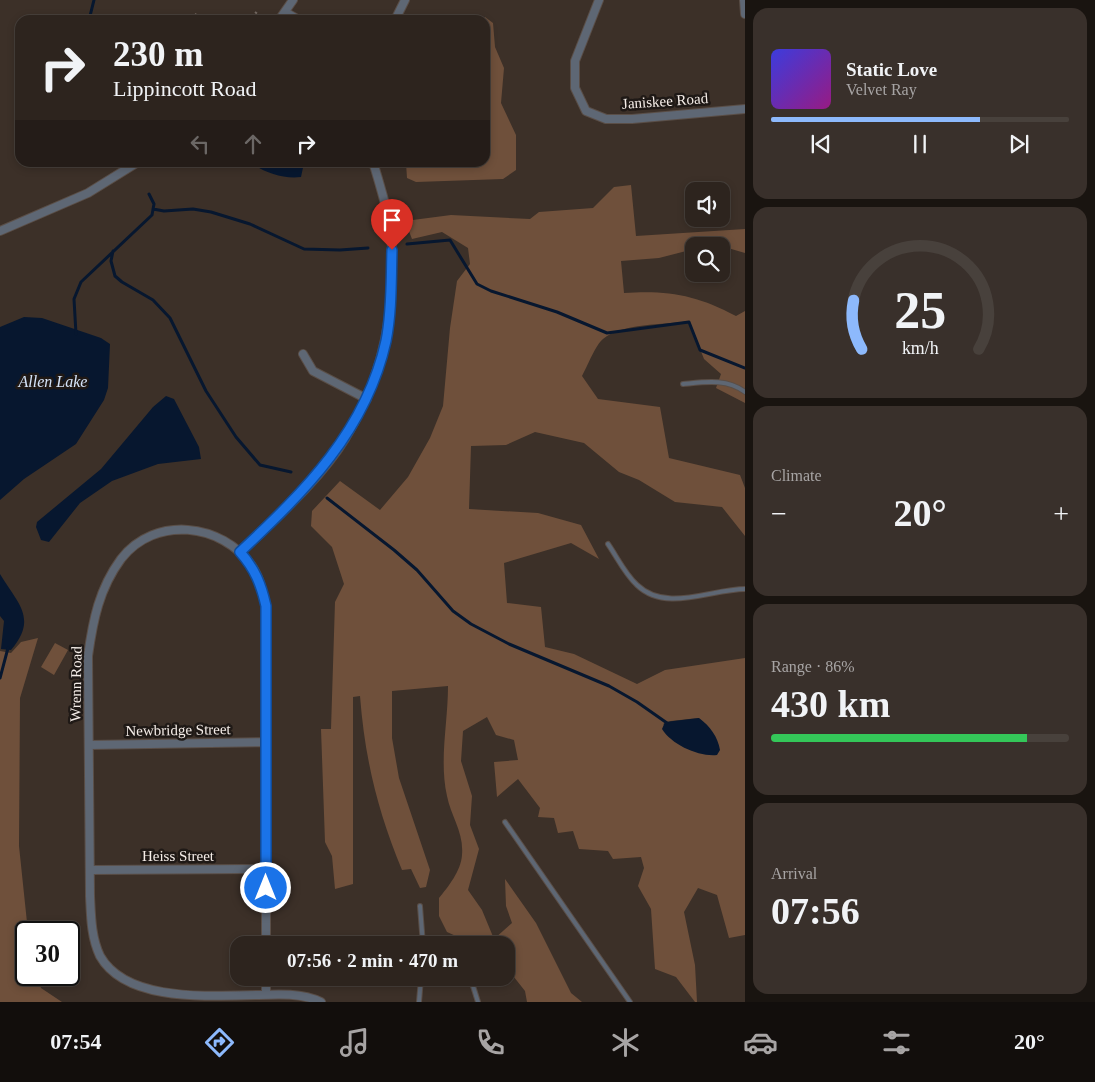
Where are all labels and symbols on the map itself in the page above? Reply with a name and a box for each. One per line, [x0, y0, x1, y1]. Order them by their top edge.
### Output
street label: Janiskee Road [621, 90, 709, 112]
pin [371, 199, 413, 250]
water label: Allen Lake [18, 373, 87, 390]
street label: Wrenn Road [67, 646, 85, 722]
street label: Newbridge Street [125, 721, 232, 739]
street label: Heiss Street [142, 848, 215, 864]
position arrow [239, 861, 291, 913]
speed limit sign: 30 [15, 921, 80, 986]

